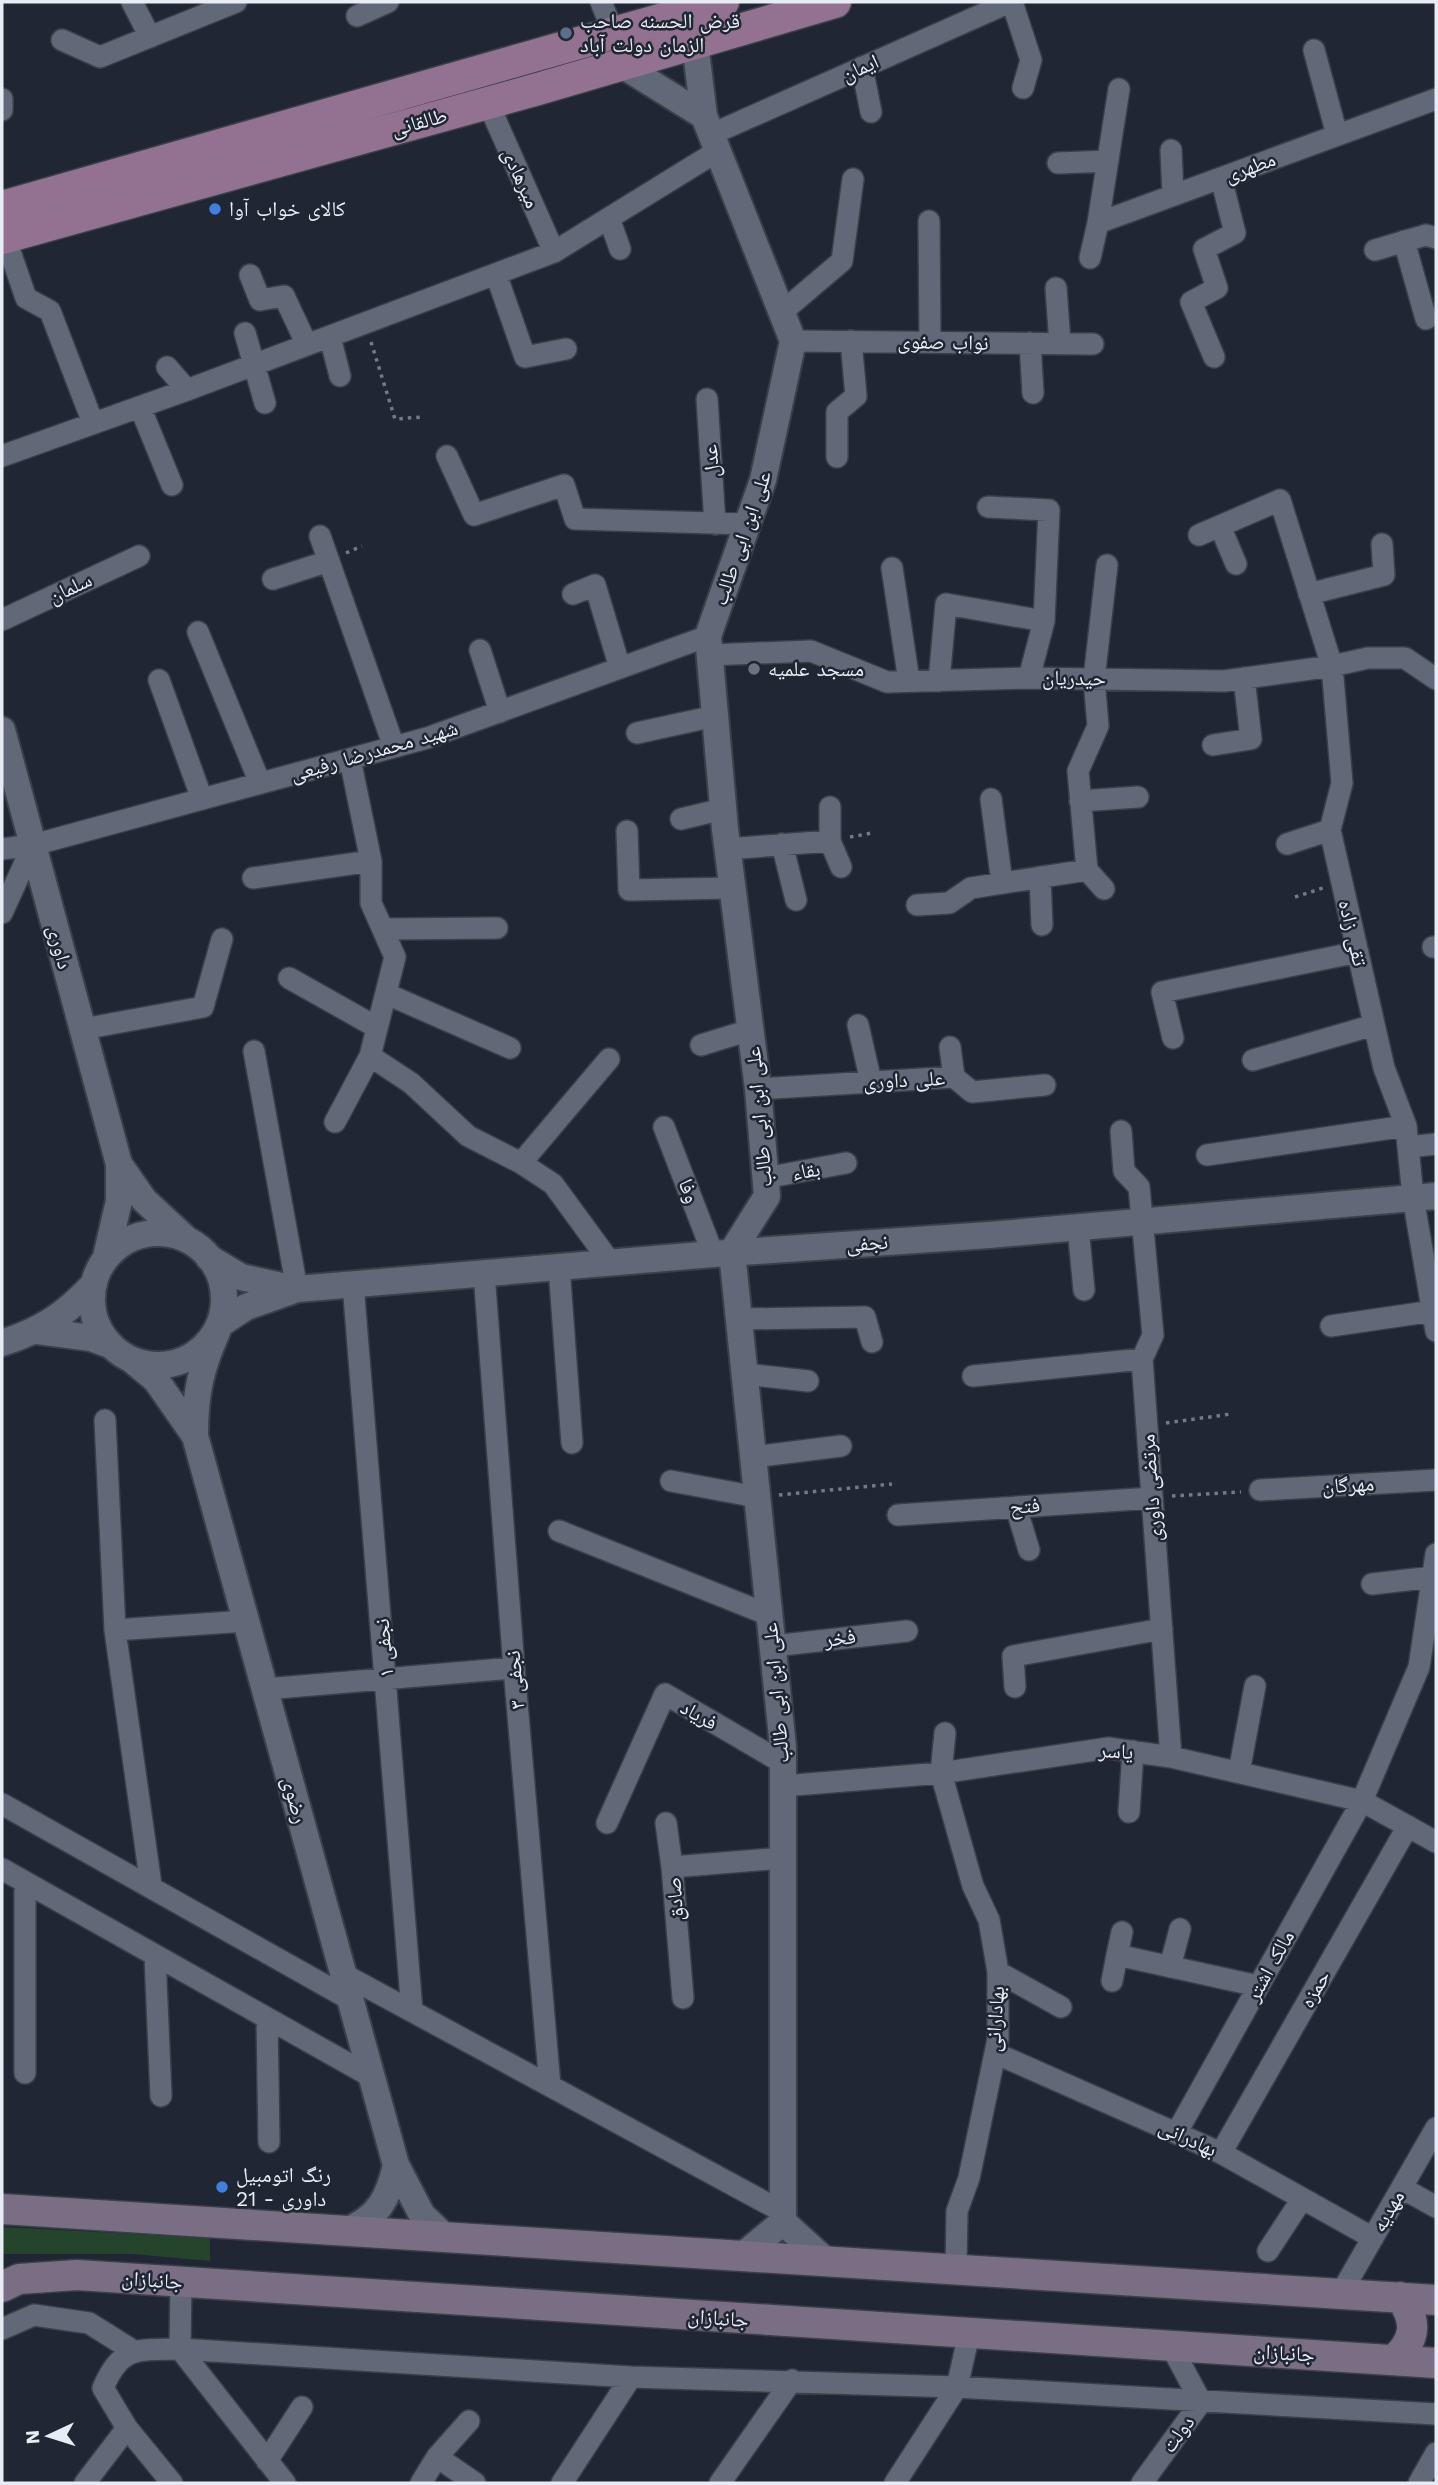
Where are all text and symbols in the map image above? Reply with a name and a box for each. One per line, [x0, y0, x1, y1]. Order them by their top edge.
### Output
place label: قرض الحسنه صاحب الزمان دولت آباد [580, 8, 740, 57]
marker: قرض الحسنه صاحب الزمان دولت آباد [558, 25, 574, 41]
street label: ایمان [837, 48, 882, 87]
street label: طالقانی [388, 102, 450, 142]
street label: میرهادی [497, 144, 546, 212]
street label: مطهری [1221, 146, 1279, 187]
place label: کالای خواب آوا [229, 196, 346, 221]
marker: کالای خواب آوا [207, 201, 223, 217]
street label: نواب صفوی [897, 328, 989, 355]
street label: عدل [697, 443, 724, 478]
street label: علی ابن ابی طالب [707, 467, 777, 609]
street label: سلمان [44, 567, 96, 608]
place label: مسجد علمیه [768, 656, 864, 681]
marker: مسجد علمیه [746, 661, 762, 677]
street label: حیدریان [1042, 664, 1106, 691]
street label: شهید محمدرضا رفیعی [287, 715, 461, 787]
street label: تقی زاده [1333, 897, 1373, 969]
street label: داوری [43, 922, 78, 972]
street label: علی ابن ابی طالب [740, 1045, 778, 1188]
street label: علی داوری [862, 1065, 946, 1095]
street label: بقاء [790, 1156, 822, 1185]
street label: وفا [674, 1175, 705, 1206]
street label: نجفی [845, 1229, 889, 1257]
street label: مرتضی داوری [1134, 1433, 1168, 1543]
street label: مهرگان [1321, 1471, 1375, 1498]
street label: فتح [1009, 1492, 1041, 1520]
street label: نجفی ۱ [368, 1618, 400, 1678]
street label: علی ابن ابی طالب [757, 1621, 795, 1764]
street label: فخر [822, 1623, 857, 1652]
street label: نجفی ۳ [499, 1650, 531, 1710]
street label: فریاد [676, 1694, 722, 1735]
street label: یاسر [1097, 1737, 1134, 1764]
street label: رضوی [277, 1774, 314, 1826]
street label: صادق [660, 1876, 690, 1922]
street label: مالک اشتر [1239, 1926, 1299, 2007]
street label: حمزه [1294, 1966, 1335, 2012]
street label: بهادارانی [980, 1985, 1010, 2053]
street label: بهادرانی [1155, 2113, 1221, 2163]
place label: رنگ اتومبیل 21 - داوری [236, 2162, 331, 2211]
marker: رنگ اتومبیل 21 - داوری [214, 2179, 230, 2195]
street label: مهدیه [1366, 2185, 1409, 2236]
street label: جانبازان [121, 2265, 183, 2294]
street label: جانبازان [687, 2303, 749, 2332]
street label: جانبازان [1253, 2338, 1315, 2367]
north arrow [14, 2401, 84, 2471]
street label: دولت [1156, 2410, 1200, 2457]
text: N [21, 2429, 45, 2445]

